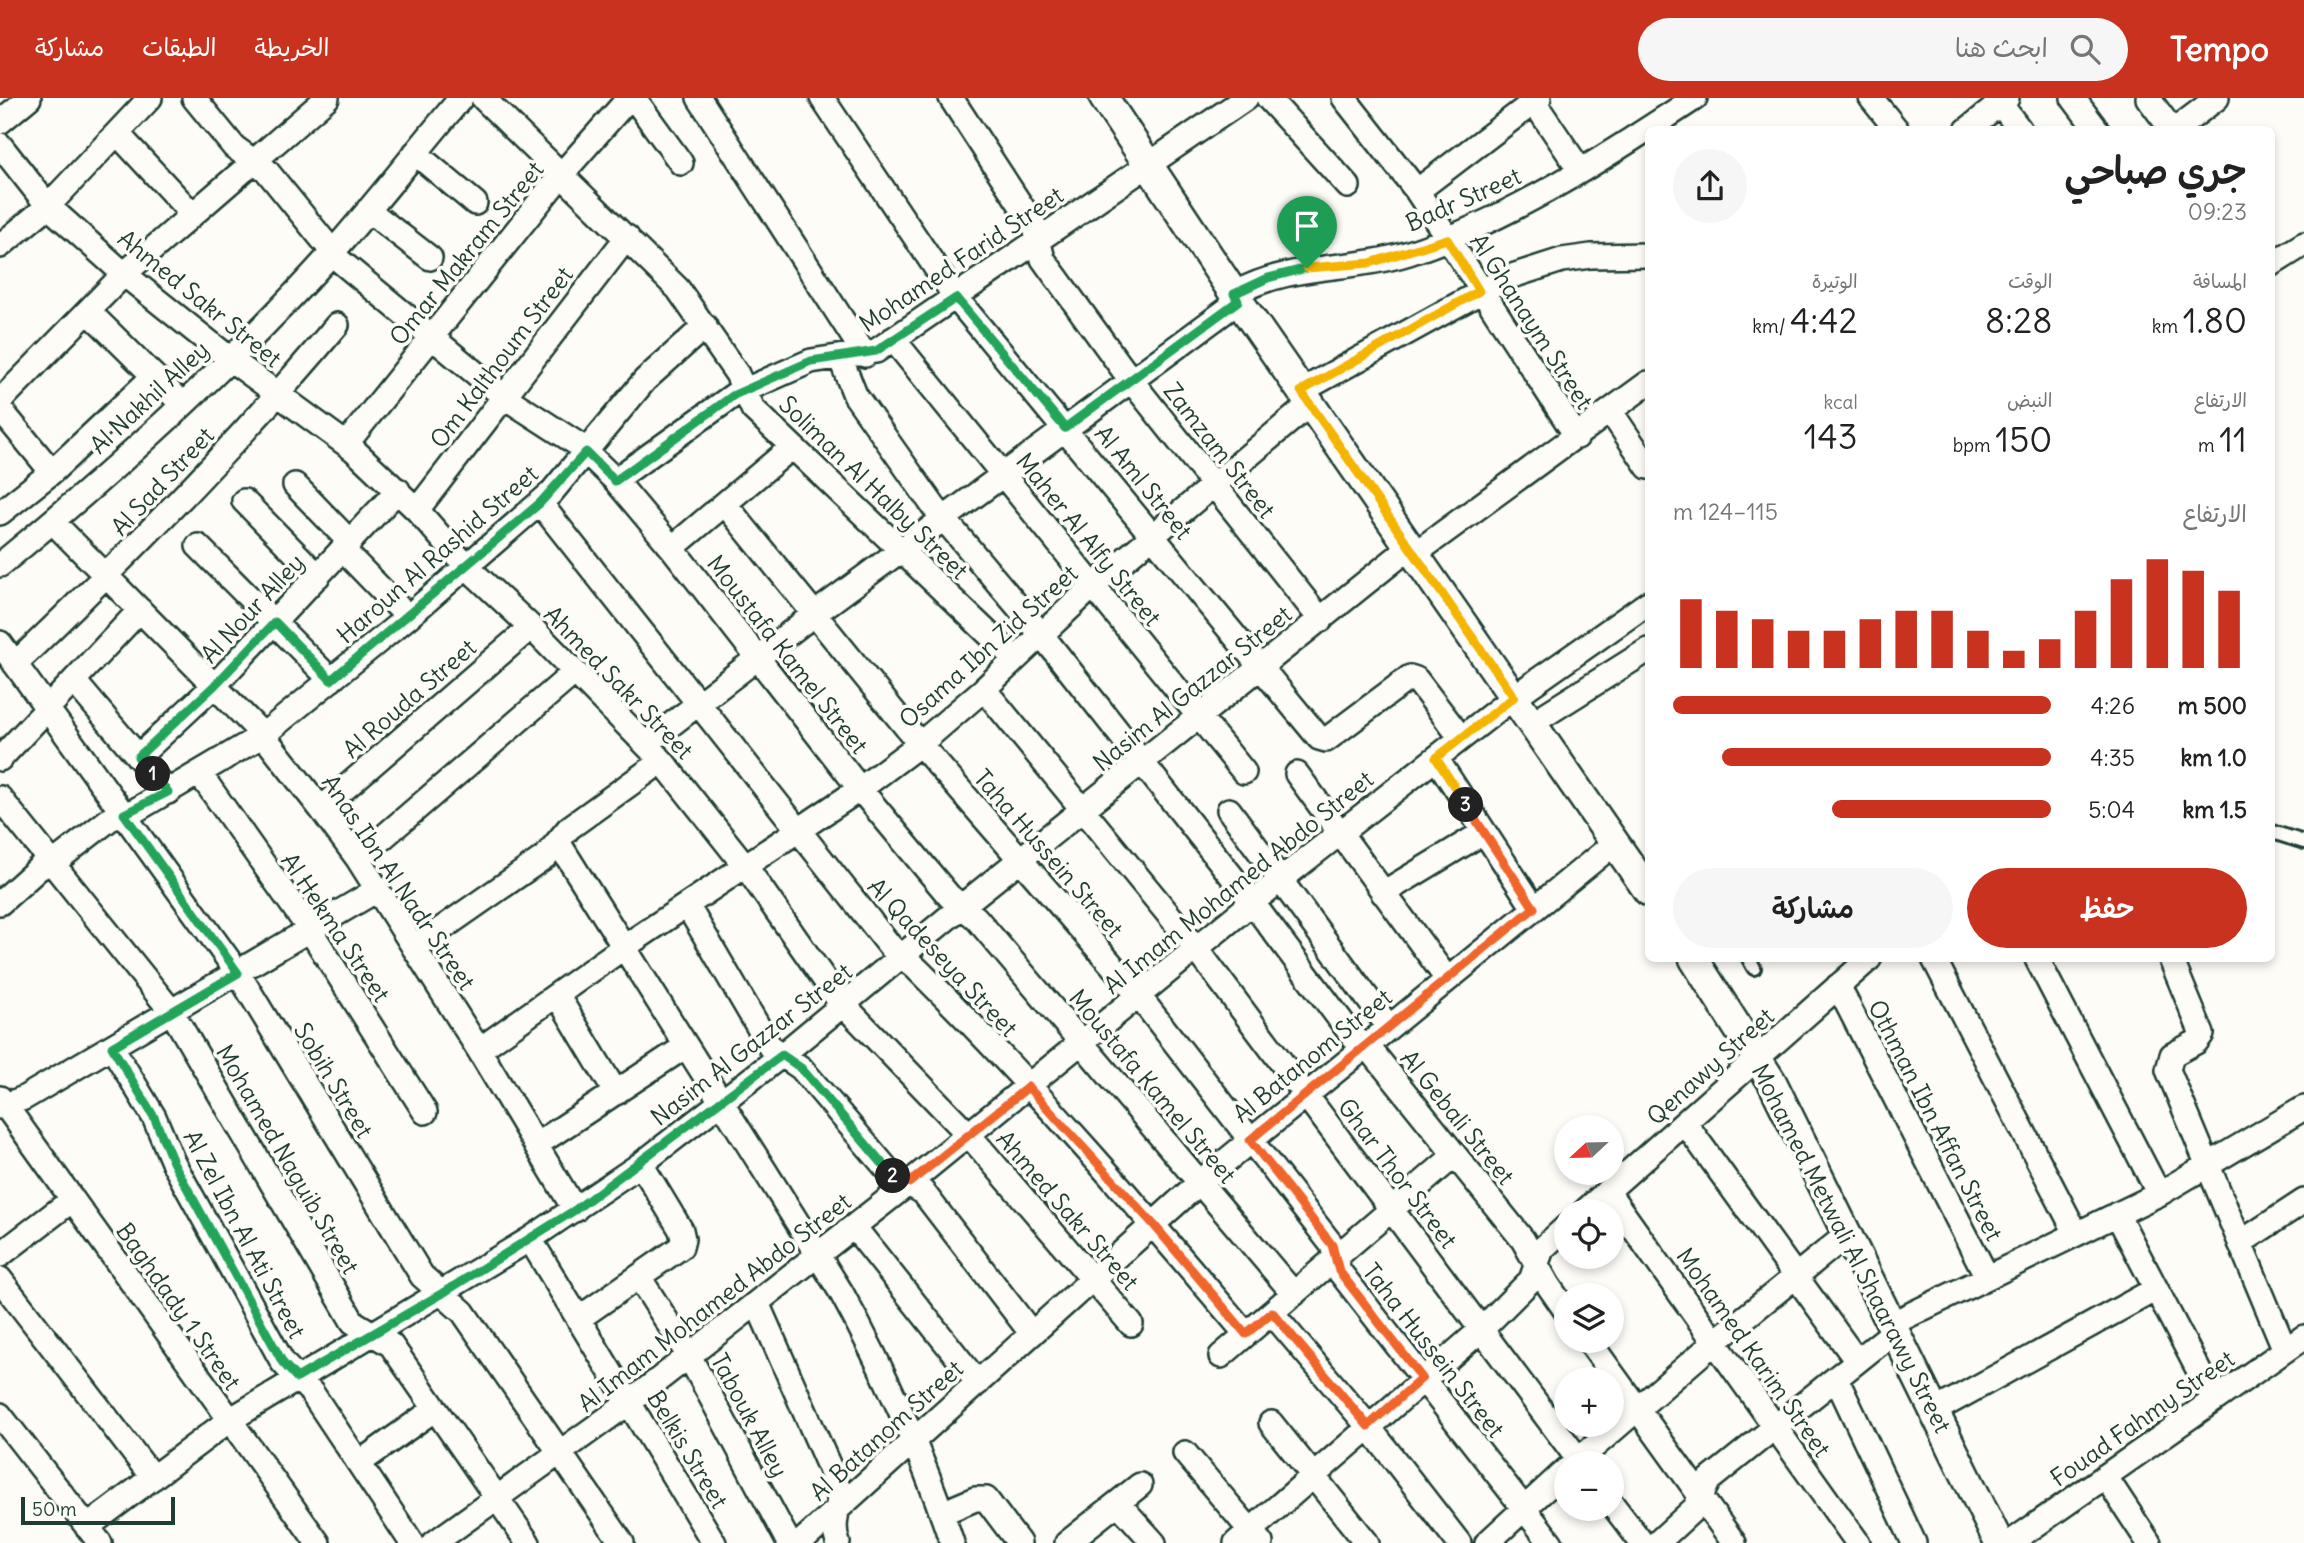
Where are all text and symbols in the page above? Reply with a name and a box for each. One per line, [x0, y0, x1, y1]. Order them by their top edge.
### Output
search box [1638, 18, 2128, 81]
text: Tempo [2170, 28, 2269, 70]
icon: search [2066, 30, 2104, 68]
text: ابحث هنا [1955, 31, 2048, 64]
text: مشاركة [35, 32, 104, 62]
text: الطبقات [142, 32, 217, 62]
text: الخريطة [255, 32, 329, 62]
text: جري صباحي [2064, 147, 2247, 194]
button: share [1673, 149, 1747, 223]
street label: Omar Makram Street [383, 155, 549, 351]
street label: Badr Street [1401, 160, 1525, 238]
street label: Mohamed Farid Street [853, 180, 1069, 338]
pin [1277, 196, 1337, 268]
text: 09:23 [2188, 197, 2247, 226]
icon: arrive [1288, 207, 1326, 245]
street label: Ahmed Sakr Street [112, 223, 288, 373]
street label: Al Ghanaym Street [1464, 228, 1600, 414]
street label: Om Kalthoum Street [423, 260, 579, 454]
text: الوتيرة [1812, 269, 1858, 293]
text: الوقت [2008, 269, 2052, 293]
text: المسافة [2193, 269, 2247, 293]
text: 4:42 [1790, 298, 1858, 342]
text: 8:28 [1985, 298, 2052, 342]
text: 1.80 [2183, 298, 2247, 342]
text: /km [1752, 314, 1790, 338]
text: km [2152, 314, 2183, 338]
street label: Al Nakhil Alley [83, 334, 215, 460]
street label: Zamzam Street [1158, 376, 1282, 524]
text: النبض [2007, 388, 2052, 412]
text: الارتفاع [2194, 388, 2247, 412]
street label: Soliman Al Halby Street [773, 389, 975, 585]
text: kcal [1823, 390, 1858, 414]
text: 143 [1804, 414, 1858, 458]
text: 150 [1995, 417, 2052, 461]
text: 11 [2219, 417, 2247, 461]
street label: Al Aml Street [1089, 419, 1199, 545]
street label: Al Sad Street [104, 421, 220, 541]
text: bpm [1953, 433, 1995, 457]
text: m [2198, 433, 2219, 457]
street label: Maher Al Alfy Street [1010, 446, 1168, 632]
street label: Haroun Al Rashid Street [330, 458, 544, 650]
text: 115–124 m [1673, 497, 1778, 526]
text: الارتفاع [2183, 499, 2247, 528]
street label: Al Nour Alley [194, 547, 310, 669]
street label: Moustafa Kamel Street [701, 549, 875, 759]
street label: Osama Ibn Zid Street [893, 558, 1083, 734]
street label: Ahmed Sakr Street [538, 599, 700, 765]
street label: Nasim Al Gazzar Street [1087, 599, 1297, 777]
street label: Al Rouda Street [336, 632, 482, 764]
text: 4:26 [2091, 691, 2135, 720]
text: 500 m [2178, 691, 2247, 720]
text: 4:35 [2090, 743, 2135, 772]
text: 1.0 km [2181, 743, 2247, 772]
pin: 1 [136, 756, 170, 792]
text: 1 [149, 761, 156, 785]
street label: Taha Hussein Street [968, 763, 1130, 943]
street label: Al Imam Mohamed Abdo Street [1097, 764, 1379, 1000]
street label: Anas Ibn Al Nadr Street [316, 769, 482, 995]
pin: 3 [1448, 788, 1484, 822]
text: 3 [1460, 792, 1471, 816]
text: 5:04 [2088, 795, 2135, 824]
text: 1.5 km [2182, 795, 2247, 824]
street label: Al Hekma Street [275, 847, 397, 1007]
button: مشاركة [1673, 868, 1953, 948]
button: حفظ [1967, 868, 2247, 948]
street label: Al Qadeseya Street [862, 871, 1024, 1043]
street label: Nasim Al Gazzar Street [645, 956, 857, 1132]
street label: Al Batanom Street [1226, 982, 1398, 1128]
street label: Moustafa Kamel Street [1063, 983, 1243, 1189]
street label: Othman Ibn Affan Street [1862, 995, 2010, 1245]
street label: Qenawy Street [1640, 1001, 1780, 1131]
street label: Sobih Street [288, 1017, 380, 1143]
street label: Mohamed Naguib Street [210, 1039, 366, 1279]
street label: Al Gebali Street [1395, 1044, 1521, 1190]
street label: Mohamed Metwali Al Shaarawy Street [1746, 1059, 1958, 1437]
street label: Ghar Thor Street [1332, 1092, 1464, 1254]
north arrow [1554, 1115, 1624, 1185]
map controls [1554, 1115, 1624, 1521]
street label: Ahmed Sakr Street [990, 1124, 1146, 1296]
street label: Al Zel Ibn Al Ati Street [177, 1125, 313, 1343]
pin: 2 [876, 1158, 910, 1194]
text: 2 [887, 1163, 898, 1187]
street label: Al Imam Mohamed Abdo Street [571, 1186, 857, 1418]
button: locate [1554, 1199, 1624, 1269]
street label: Baghdady 1 Street [110, 1217, 248, 1395]
street label: Mohamed Karim Street [1670, 1242, 1838, 1462]
street label: Taha Hussein Street [1357, 1257, 1511, 1443]
button: layers [1554, 1283, 1624, 1353]
street label: Fouad Fahmy Street [2044, 1343, 2240, 1493]
street label: Tabouk Alley [705, 1348, 795, 1482]
street label: Al Batanom Street [803, 1353, 969, 1507]
button: + [1554, 1367, 1624, 1437]
street label: Belkis Street [641, 1385, 735, 1513]
button: − [1554, 1451, 1624, 1521]
scale bar [21, 1494, 175, 1526]
text: 50 m [32, 1497, 77, 1521]

